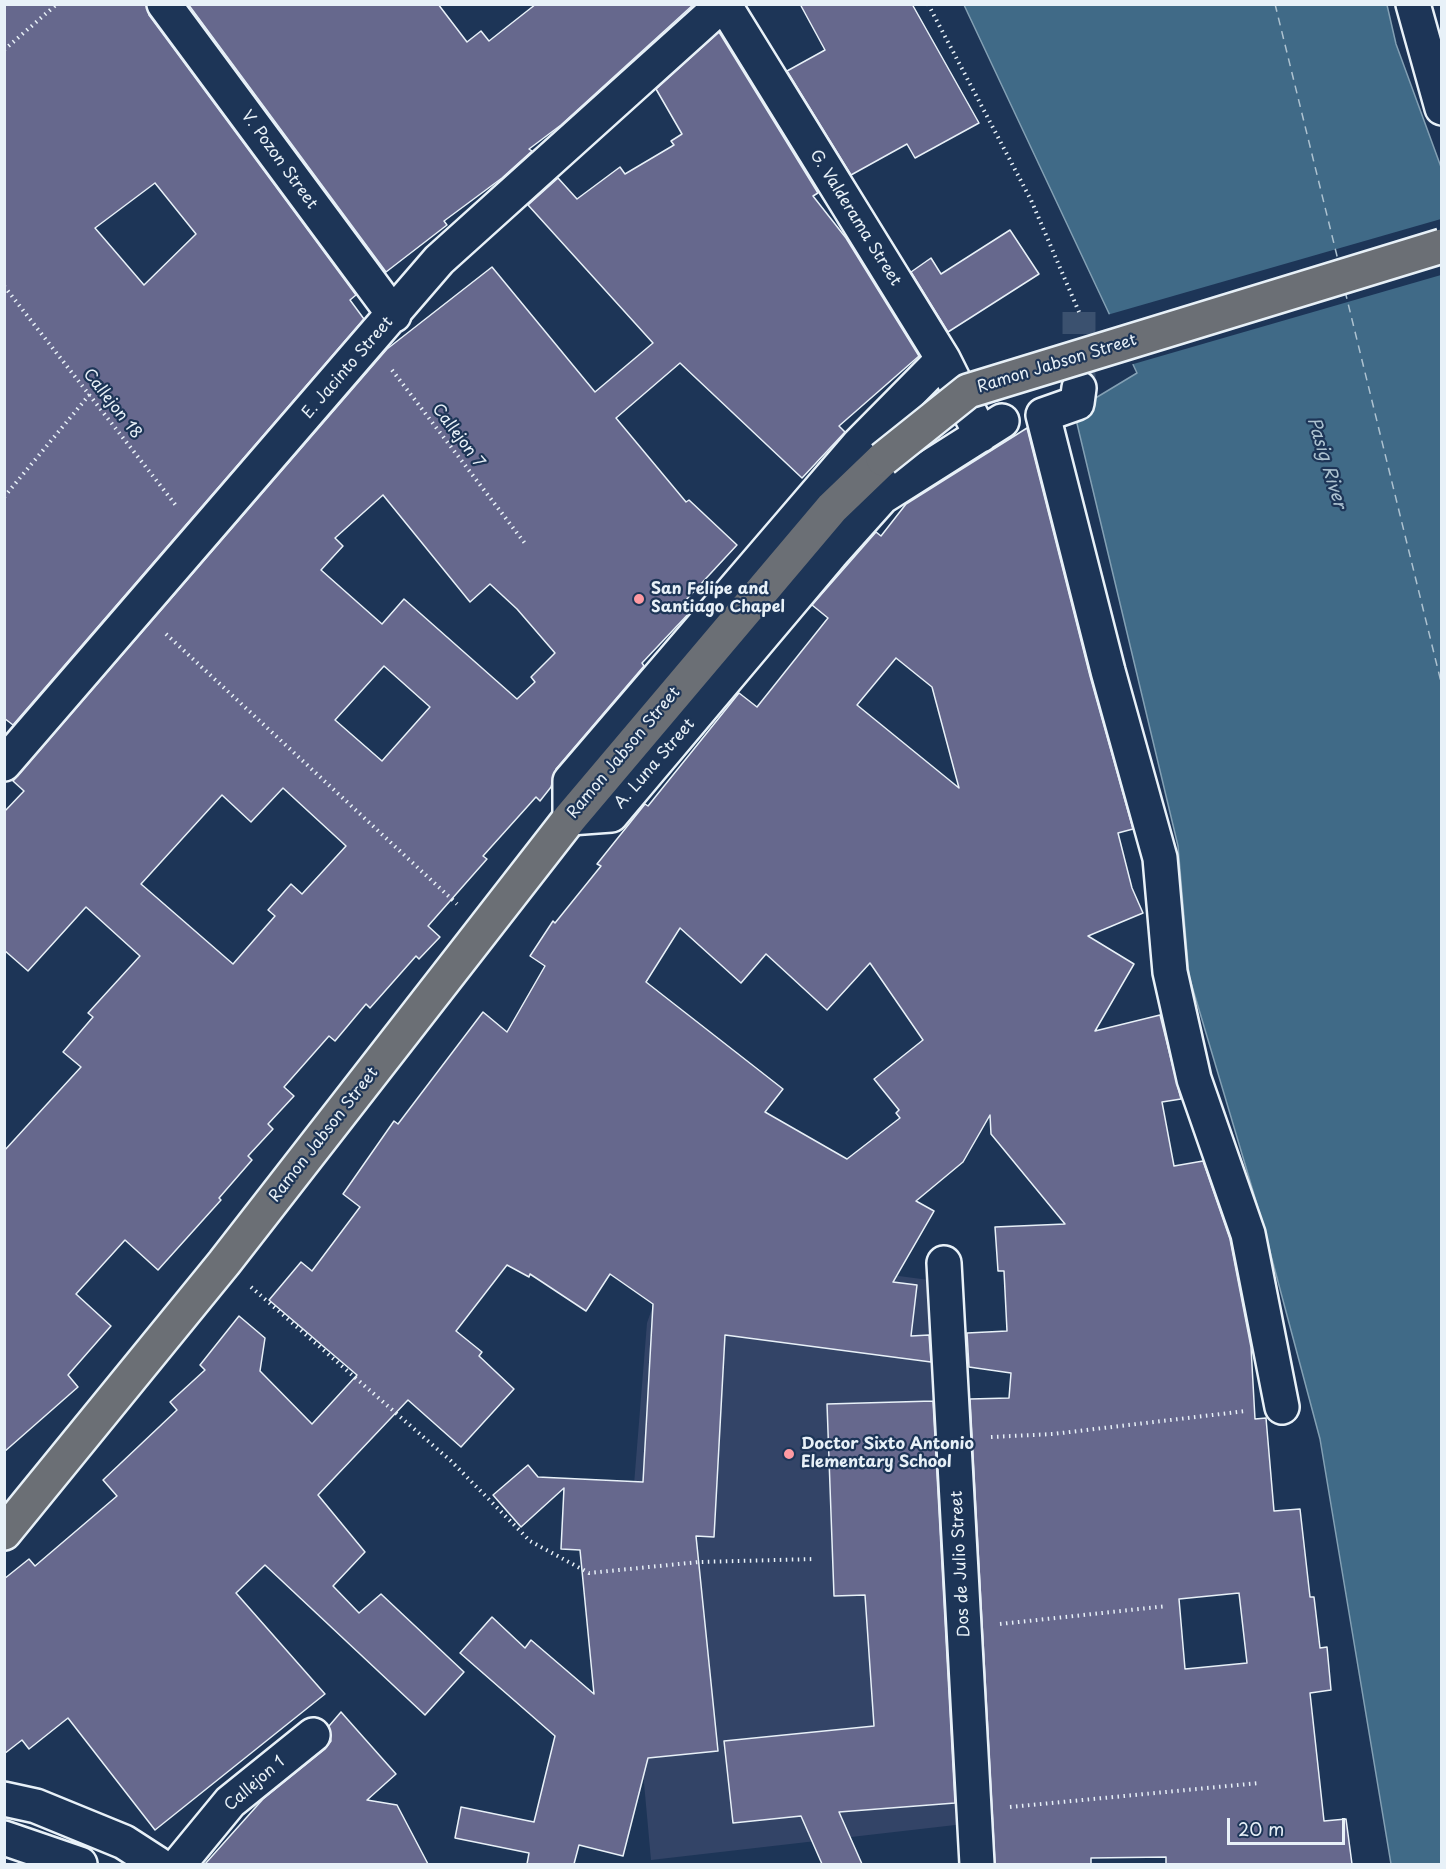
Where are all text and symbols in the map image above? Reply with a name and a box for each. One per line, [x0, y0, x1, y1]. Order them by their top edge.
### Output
street label: V. Pozon Street [237, 107, 321, 213]
street label: G. Valderama Street [805, 146, 905, 290]
street label: E. Jacinto Street [299, 313, 397, 423]
street label: Ramon Jabson Street [975, 331, 1139, 397]
street label: Callejon 18 [79, 365, 145, 443]
street label: Callejon 7 [428, 400, 488, 472]
water label: Pasig River [1302, 415, 1350, 511]
place label: San Felipe and Santiago Chapel [651, 580, 785, 618]
marker: San Felipe and Santiago Chapel [632, 592, 646, 606]
street label: Ramon Jabson Street [563, 683, 685, 823]
street label: A. Luna Street [611, 715, 699, 813]
street label: Ramon Jabson Street [265, 1064, 383, 1206]
place label: Doctor Sixto Antonio Elementary School [801, 1435, 974, 1473]
marker: Doctor Sixto Antonio Elementary School [782, 1447, 796, 1461]
street label: Dos de Julio Street [948, 1490, 974, 1638]
street label: Callejon 1 [221, 1753, 289, 1815]
scale bar [1230, 1806, 1348, 1844]
text: 20 m [1238, 1815, 1284, 1842]

